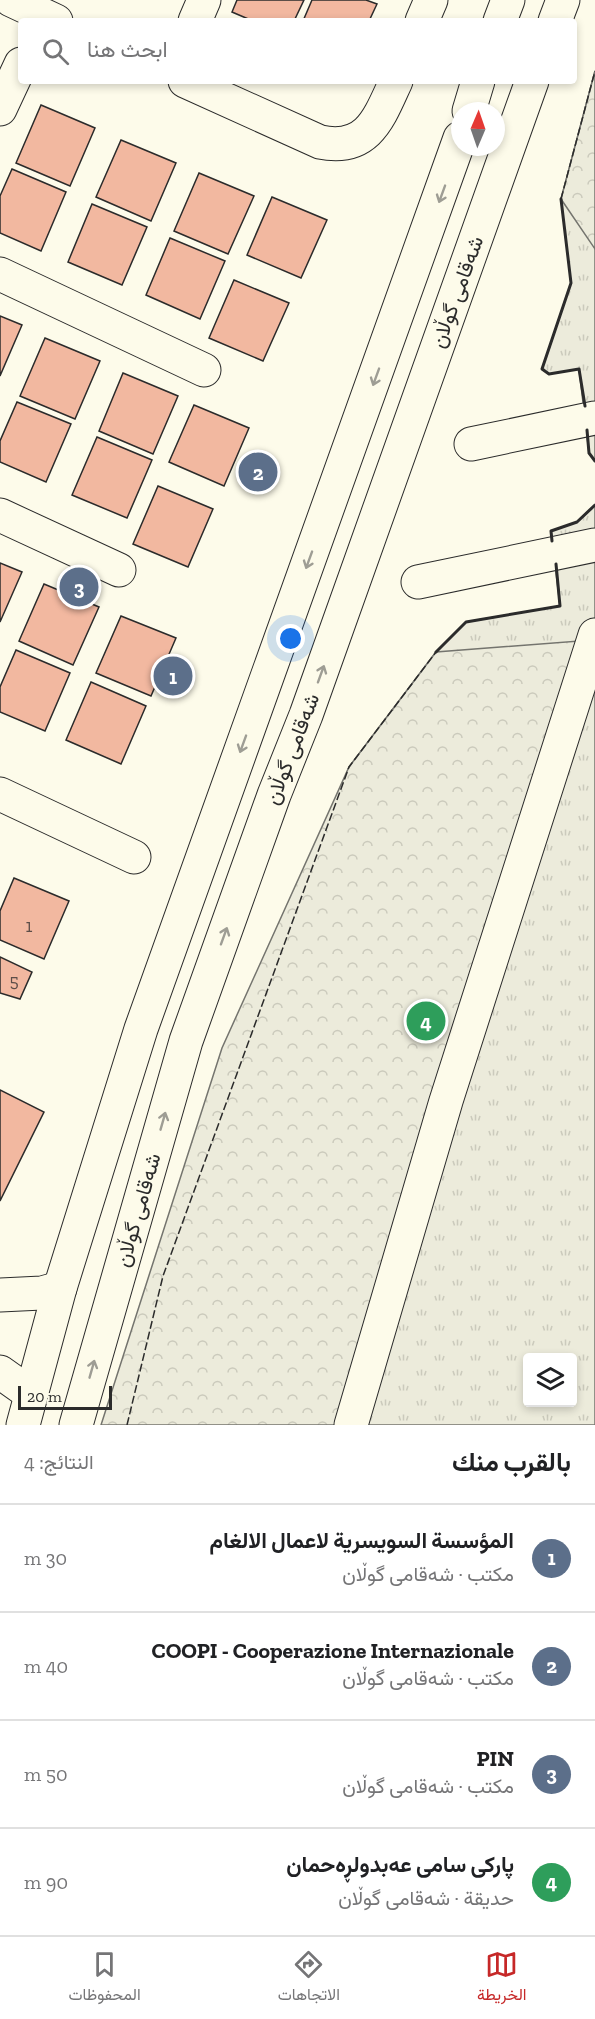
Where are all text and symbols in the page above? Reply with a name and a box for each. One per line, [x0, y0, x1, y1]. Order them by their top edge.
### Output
search box [18, 18, 577, 84]
icon: search [39, 35, 72, 68]
text: ابحث هنا [87, 36, 167, 63]
north arrow [451, 102, 505, 156]
one-way arrow [435, 184, 446, 202]
street label: شەقامی گوڵان [425, 232, 489, 352]
one-way arrow [369, 367, 380, 386]
pin: 2 [238, 450, 278, 494]
one-way arrow [303, 550, 314, 569]
pin: 3 [60, 564, 98, 610]
your location [276, 624, 305, 653]
pin: 1 [154, 654, 192, 698]
one-way arrow [317, 665, 328, 684]
street label: شەقامی گوڵان [259, 690, 325, 808]
one-way arrow [237, 734, 248, 753]
house number: 1 [26, 915, 33, 937]
one-way arrow [220, 927, 231, 946]
house number: 5 [9, 970, 19, 992]
pin: 4 [406, 998, 446, 1044]
one-way arrow [158, 1112, 169, 1131]
street label: شەقامی گوڵان [109, 1150, 167, 1270]
map controls [523, 1353, 577, 1407]
button: layers [523, 1353, 577, 1407]
one-way arrow [87, 1360, 98, 1379]
scale bar [18, 1383, 112, 1410]
text: 20 m [27, 1387, 62, 1406]
text: بالقرب منك [452, 1446, 571, 1478]
text: النتائج: 4 [24, 1450, 94, 1474]
text: المؤسسة السويسرية لاعمال الالغام [210, 1527, 514, 1554]
text: 30 m [24, 1546, 67, 1570]
text: 1 [547, 1546, 556, 1570]
text: مكتب · شەقامی گوڵان [342, 1562, 514, 1586]
text: COOPI - Cooperazione Internazionale [152, 1637, 514, 1664]
text: 40 m [24, 1654, 68, 1678]
text: 2 [546, 1654, 557, 1678]
text: مكتب · شەقامی گوڵان [342, 1666, 514, 1690]
text: PIN [476, 1745, 514, 1772]
text: 50 m [24, 1762, 68, 1786]
text: 3 [546, 1762, 557, 1786]
text: مكتب · شەقامی گوڵان [342, 1774, 514, 1798]
text: پارکی سامی عەبدولڕەحمان [286, 1851, 514, 1878]
text: 90 m [24, 1870, 68, 1894]
text: 4 [546, 1870, 557, 1894]
text: حديقة · شەقامی گوڵان [338, 1886, 514, 1910]
tab: المحفوظات [69, 1948, 141, 2009]
tab: الاتجاهات [278, 1948, 340, 2009]
tab: الخريطة [477, 1948, 526, 2009]

